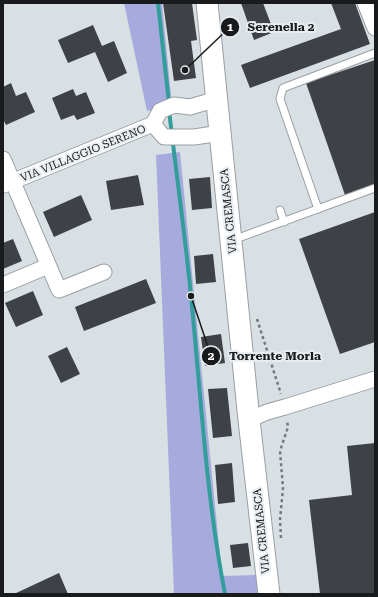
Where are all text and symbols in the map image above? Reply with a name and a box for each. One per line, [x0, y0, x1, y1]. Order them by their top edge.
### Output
callout: Serenella 2 [220, 15, 323, 39]
text: 1 [227, 20, 234, 34]
text: Serenella 2 [248, 20, 315, 34]
street label: VIA VILLAGGIO SERENO [19, 122, 148, 185]
street label: VIA CREMASCA [218, 167, 239, 254]
callout: Torrente Morla [201, 344, 329, 368]
text: 2 [208, 349, 215, 363]
text: Torrente Morla [229, 349, 321, 363]
street label: VIA CREMASCA [251, 487, 272, 574]

